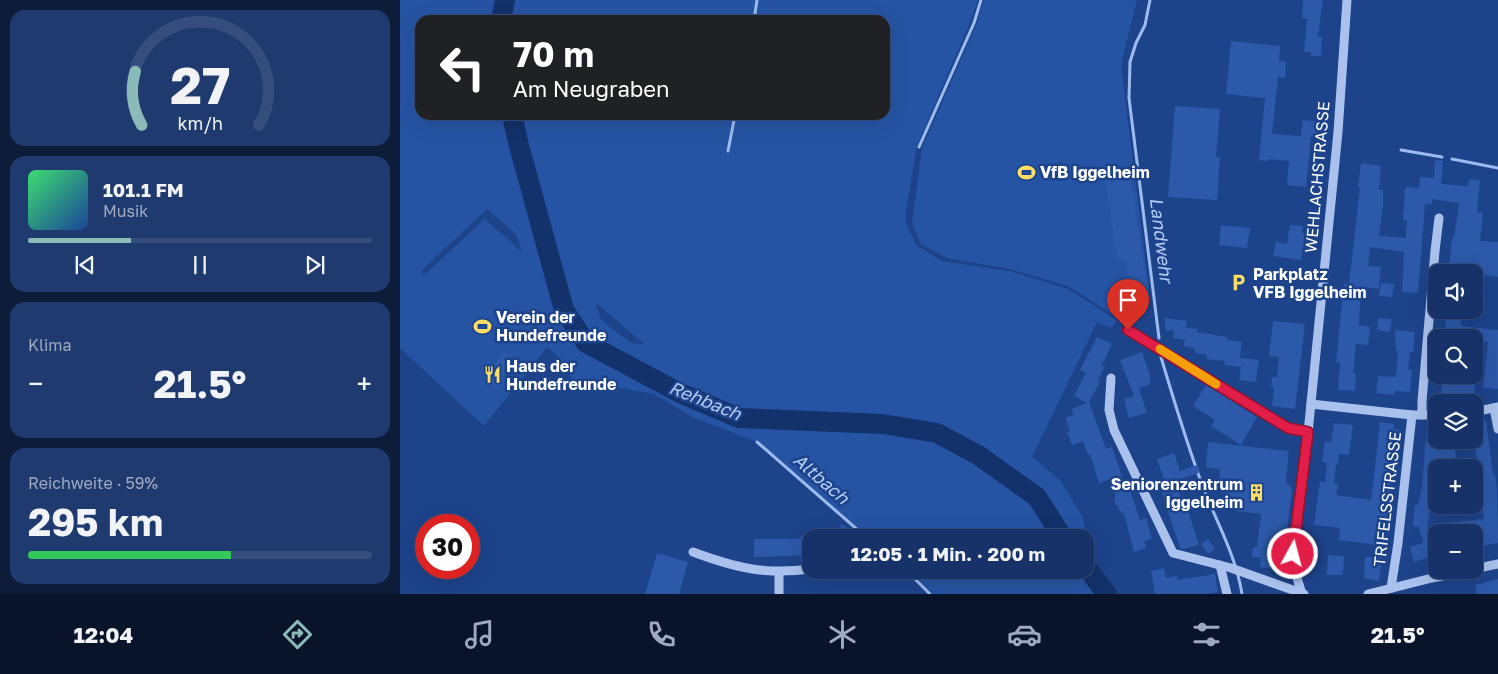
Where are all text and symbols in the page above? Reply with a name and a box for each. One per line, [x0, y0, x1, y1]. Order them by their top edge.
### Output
text: 70 m [513, 33, 594, 75]
icon: left [430, 35, 495, 100]
text: 27 [170, 53, 230, 115]
text: Am Neugraben [513, 75, 670, 102]
street label: WEHLACHSTRASSE [1300, 100, 1334, 254]
text: km/h [177, 112, 223, 134]
sports icon: VfB Iggelheim [1016, 162, 1036, 182]
place label: VfB Iggelheim [1040, 162, 1150, 182]
text: 101.1 FM [103, 178, 184, 201]
water label: Landwehr [1146, 196, 1178, 287]
text: Musik [103, 201, 148, 221]
icon: previous [71, 251, 99, 279]
icon: pause [186, 251, 214, 279]
icon: next [301, 251, 329, 279]
place label: Parkplatz VFB Iggelheim [1253, 264, 1367, 302]
map controls [1428, 264, 1483, 579]
button: sound [1428, 264, 1483, 319]
parking icon: Parkplatz VFB Iggelheim [1229, 273, 1249, 293]
pin [1107, 279, 1149, 330]
icon: arrive [1114, 286, 1142, 314]
place label: Verein der Hundefreunde [496, 307, 606, 345]
sports icon: Verein der Hundefreunde [472, 316, 492, 336]
button: search [1428, 329, 1483, 384]
text: Klima [28, 335, 72, 355]
place label: Haus der Hundefreunde [506, 356, 616, 394]
text: 21.5° [154, 361, 246, 406]
restaurant icon: Haus der Hundefreunde [482, 365, 502, 385]
text: − [28, 367, 43, 400]
text: + [357, 367, 372, 400]
water label: Rehbach [666, 376, 745, 425]
button: layers [1428, 394, 1483, 449]
street label: TRIFELSSTRASSE [1369, 430, 1405, 568]
water label: Altbach [789, 448, 855, 509]
button: + [1428, 459, 1483, 514]
text: Reichweite · 59% [28, 473, 158, 493]
place label: Seniorenzentrum Iggelheim [1111, 474, 1243, 512]
building icon: Seniorenzentrum Iggelheim [1247, 483, 1267, 503]
text: 295 km [28, 499, 163, 544]
speed limit sign: 30 [415, 514, 480, 579]
button: − [1428, 524, 1483, 579]
position arrow [1266, 527, 1318, 579]
text: 12:05 · 1 Min. · 200 m [851, 542, 1045, 565]
icon: directions [280, 617, 315, 652]
icon: music [462, 617, 497, 652]
icon: phone [644, 617, 679, 652]
icon: climate [825, 617, 860, 652]
icon: car [1007, 617, 1042, 652]
icon: filters [1189, 617, 1224, 652]
text: 12:04 [73, 621, 133, 648]
text: 21.5° [1371, 621, 1425, 648]

